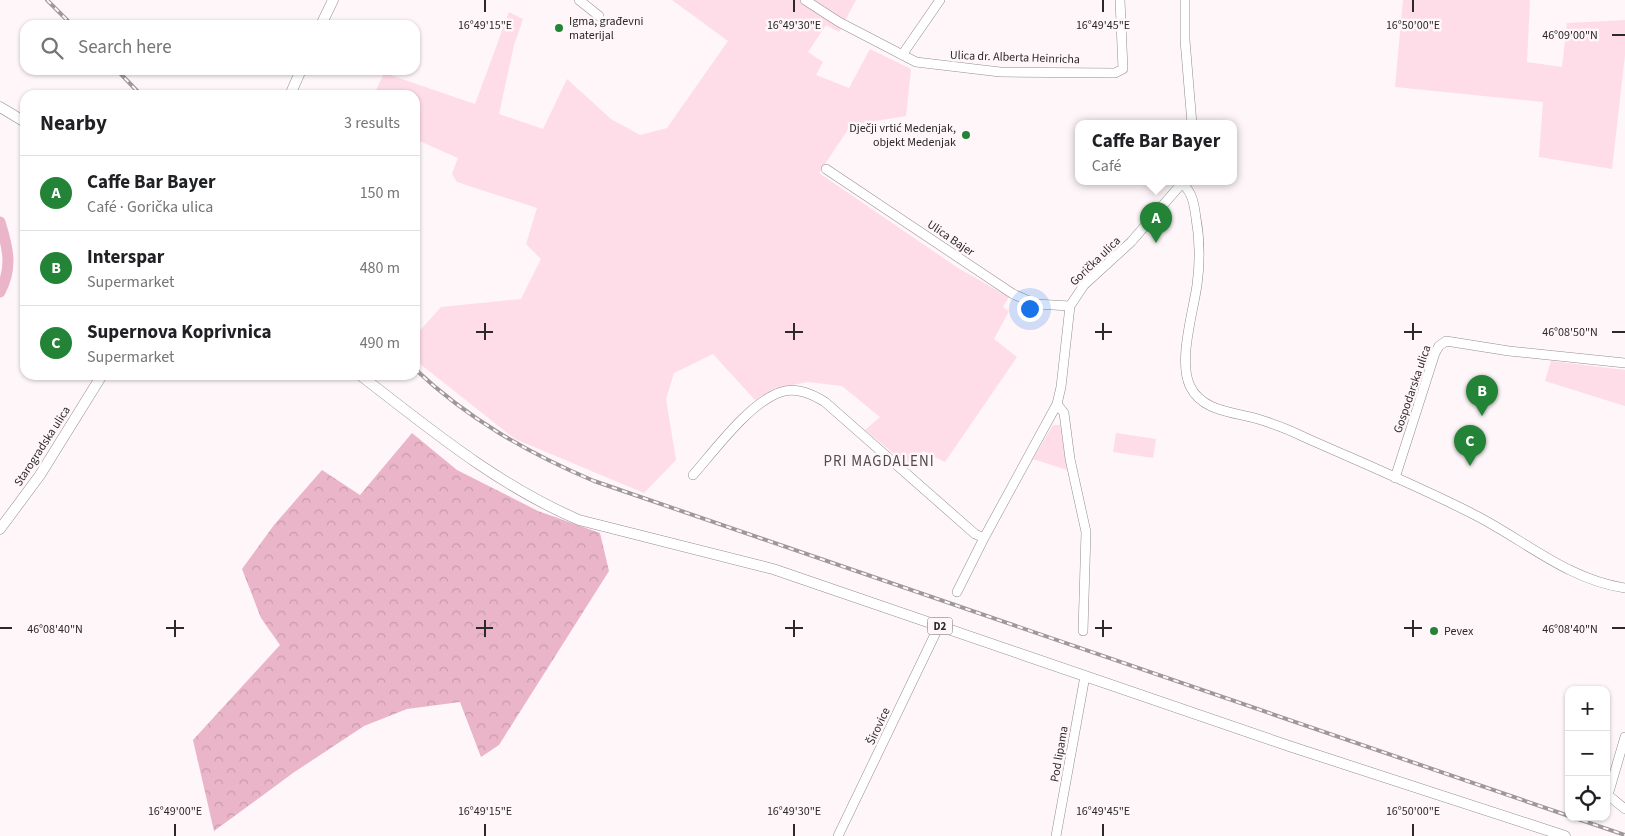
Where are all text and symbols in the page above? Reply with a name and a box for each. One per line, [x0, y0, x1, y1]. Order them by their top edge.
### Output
place label: Igma, građevni materijal [569, 13, 643, 44]
text: 16°49'15"E [458, 17, 512, 34]
text: 16°49'30"E [767, 17, 821, 34]
text: 16°49'45"E [1076, 17, 1130, 34]
text: 16°50'00"E [1386, 17, 1440, 34]
search box [20, 20, 420, 75]
marker: Igma, građevni materijal [553, 22, 565, 34]
text: 46°09'00"N [1542, 27, 1598, 44]
icon: search [38, 34, 66, 62]
text: Search here [78, 34, 172, 61]
street label: Ulica dr. Alberta Heinricha [950, 47, 1080, 68]
text: Nearby [40, 108, 107, 138]
text: 3 results [344, 112, 400, 134]
place label: Dječji vrtić Medenjak, objekt Medenjak [849, 120, 956, 151]
popup [1075, 120, 1237, 185]
text: Caffe Bar Bayer [1092, 128, 1220, 155]
marker: Dječji vrtić Medenjak, objekt Medenjak [960, 129, 972, 141]
text: Café [1092, 155, 1121, 177]
text: Caffe Bar Bayer [87, 169, 216, 196]
text: A [51, 182, 61, 204]
text: 150 m [360, 182, 400, 204]
text: Café · Gorička ulica [87, 196, 213, 218]
pin: A [1140, 202, 1172, 243]
street label: Ulica Bajer [924, 216, 978, 261]
street label: Gorička ulica [1066, 233, 1125, 290]
text: Interspar [87, 244, 164, 271]
text: B [51, 257, 61, 279]
text: 480 m [360, 257, 400, 279]
text: Supermarket [87, 271, 174, 293]
your location [1017, 296, 1043, 322]
text: Supernova Koprivnica [87, 319, 272, 346]
text: 46°08'50"N [1542, 324, 1598, 341]
text: C [51, 332, 61, 354]
text: 490 m [360, 332, 400, 354]
street label: Gospodarska ulica [1389, 343, 1436, 435]
text: Supermarket [87, 346, 174, 368]
pin: B [1466, 375, 1498, 416]
street label: Starogradska ulica [10, 403, 75, 490]
pin: C [1454, 425, 1486, 466]
district label: PRI MAGDALENI [823, 451, 935, 472]
road number: D2 [928, 618, 952, 634]
text: 46°08'40"N [27, 621, 83, 638]
text: 46°08'40"N [1542, 621, 1598, 638]
place label: Pevex [1444, 623, 1474, 640]
marker: Pevex [1428, 625, 1440, 637]
map controls [1565, 686, 1610, 821]
button: + [1565, 686, 1610, 731]
street label: Širovice [862, 705, 895, 748]
street label: Pod lipama [1046, 725, 1073, 783]
button: − [1565, 731, 1610, 776]
button: locate [1565, 776, 1610, 821]
text: 16°49'00"E [148, 803, 202, 820]
text: 16°49'15"E [458, 803, 512, 820]
text: 16°49'30"E [767, 803, 821, 820]
text: 16°49'45"E [1076, 803, 1130, 820]
text: 16°50'00"E [1386, 803, 1440, 820]

